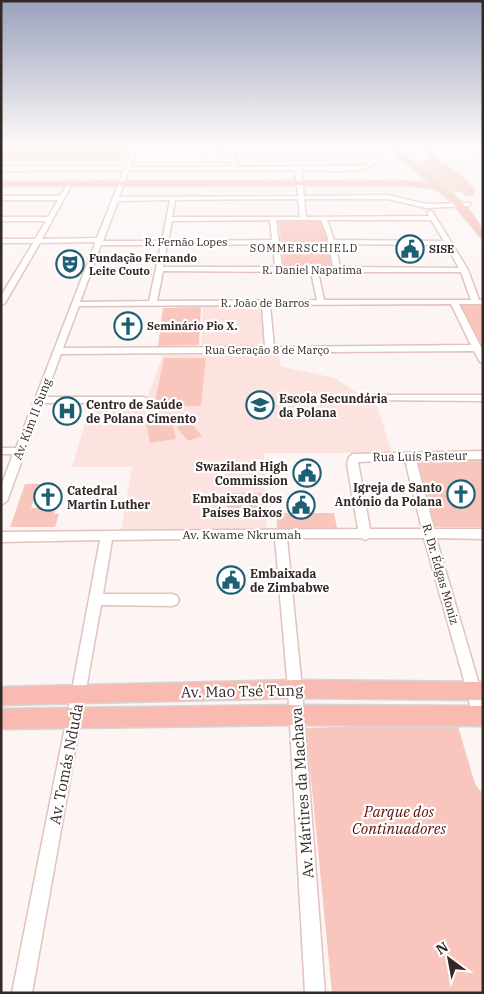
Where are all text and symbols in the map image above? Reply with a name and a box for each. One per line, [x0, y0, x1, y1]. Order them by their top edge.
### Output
public building icon: SISE [395, 234, 425, 264]
street label: R. Fernão Lopes [145, 235, 227, 249]
district label: SOMMERSCHIELD [250, 241, 358, 255]
place label: SISE [429, 242, 454, 256]
theatre icon: Fundação Fernando Leite Couto [55, 249, 85, 279]
place label: Fundação Fernando Leite Couto [89, 251, 197, 278]
street label: R. Daniel Napatima [262, 263, 362, 277]
street label: R. João de Barros [221, 296, 309, 310]
church icon: Seminário Pio X. [113, 311, 143, 341]
place label: Seminário Pio X. [147, 319, 238, 333]
street label: Rua Geração 8 de Março [205, 343, 329, 357]
street label: Av. Kim II Sung [10, 376, 55, 462]
school or university icon: Escola Secundária da Polana [245, 390, 275, 420]
place label: Escola Secundária da Polana [279, 391, 388, 420]
hospital icon: Centro de Saúde de Polana Cimento [52, 396, 82, 426]
place label: Centro de Saúde de Polana Cimento [86, 397, 196, 426]
street label: Rua Luís Pasteur [373, 448, 468, 464]
public building icon: Swaziland High Commission [292, 458, 322, 488]
place label: Swaziland High Commission [196, 459, 288, 488]
church icon: Igreja de Santo António da Polana [446, 479, 476, 509]
place label: Igreja de Santo António da Polana [335, 480, 442, 509]
church icon: Catedral Martin Luther [33, 482, 63, 512]
place label: Catedral Martin Luther [67, 483, 150, 512]
public building icon: Embaixada dos Países Baixos [286, 490, 316, 520]
place label: Embaixada dos Países Baixos [192, 491, 282, 520]
street label: R. Dr. Édgas Moniz [419, 522, 463, 626]
street label: Av. Kwame Nkrumah [182, 527, 302, 542]
public building icon: Embaixada de Zimbabwe [216, 565, 246, 595]
place label: Embaixada de Zimbabwe [250, 566, 330, 595]
street label: Av. Mao Tsé Tung [181, 680, 303, 702]
street label: Av. Tomás Nduda [45, 702, 87, 826]
street label: Av. Mártires da Machava [287, 707, 317, 879]
park label: Parque dos Continuadores [352, 802, 446, 838]
north arrow [424, 934, 474, 984]
text: N [433, 937, 452, 959]

